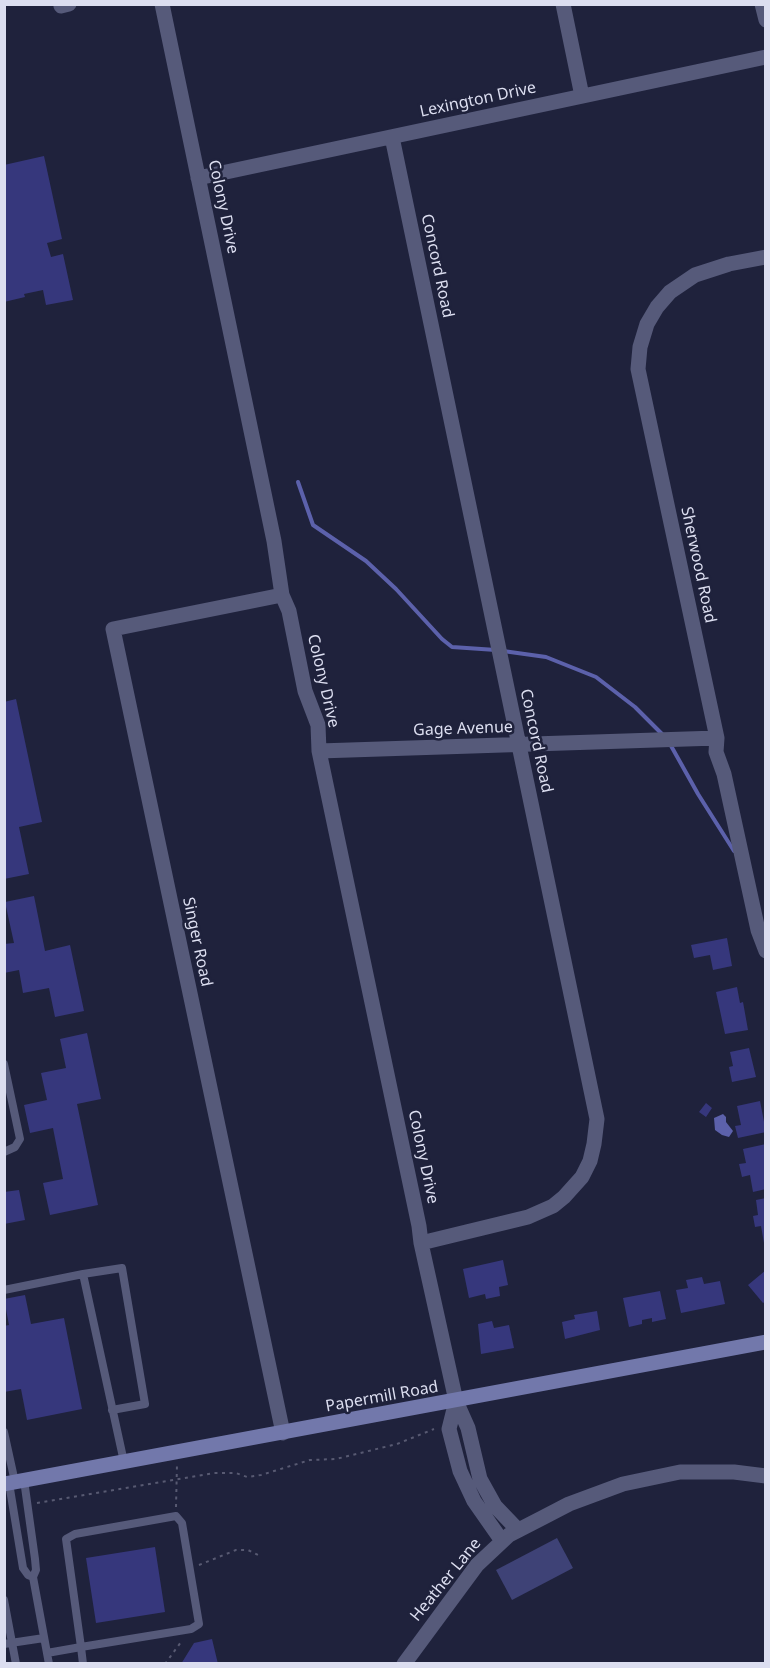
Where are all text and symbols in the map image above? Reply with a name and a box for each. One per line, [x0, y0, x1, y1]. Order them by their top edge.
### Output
street label: Lexington Drive [418, 78, 538, 122]
street label: Colony Drive [204, 158, 242, 256]
street label: Concord Road [417, 212, 457, 320]
street label: Sherwood Road [676, 505, 720, 625]
street label: Colony Drive [303, 632, 343, 730]
street label: Concord Road [516, 687, 556, 795]
street label: Gage Avenue [413, 718, 513, 740]
street label: Singer Road [178, 896, 216, 988]
street label: Colony Drive [404, 1108, 442, 1206]
street label: Papermill Road [324, 1378, 440, 1416]
street label: Heather Lane [407, 1534, 485, 1626]

